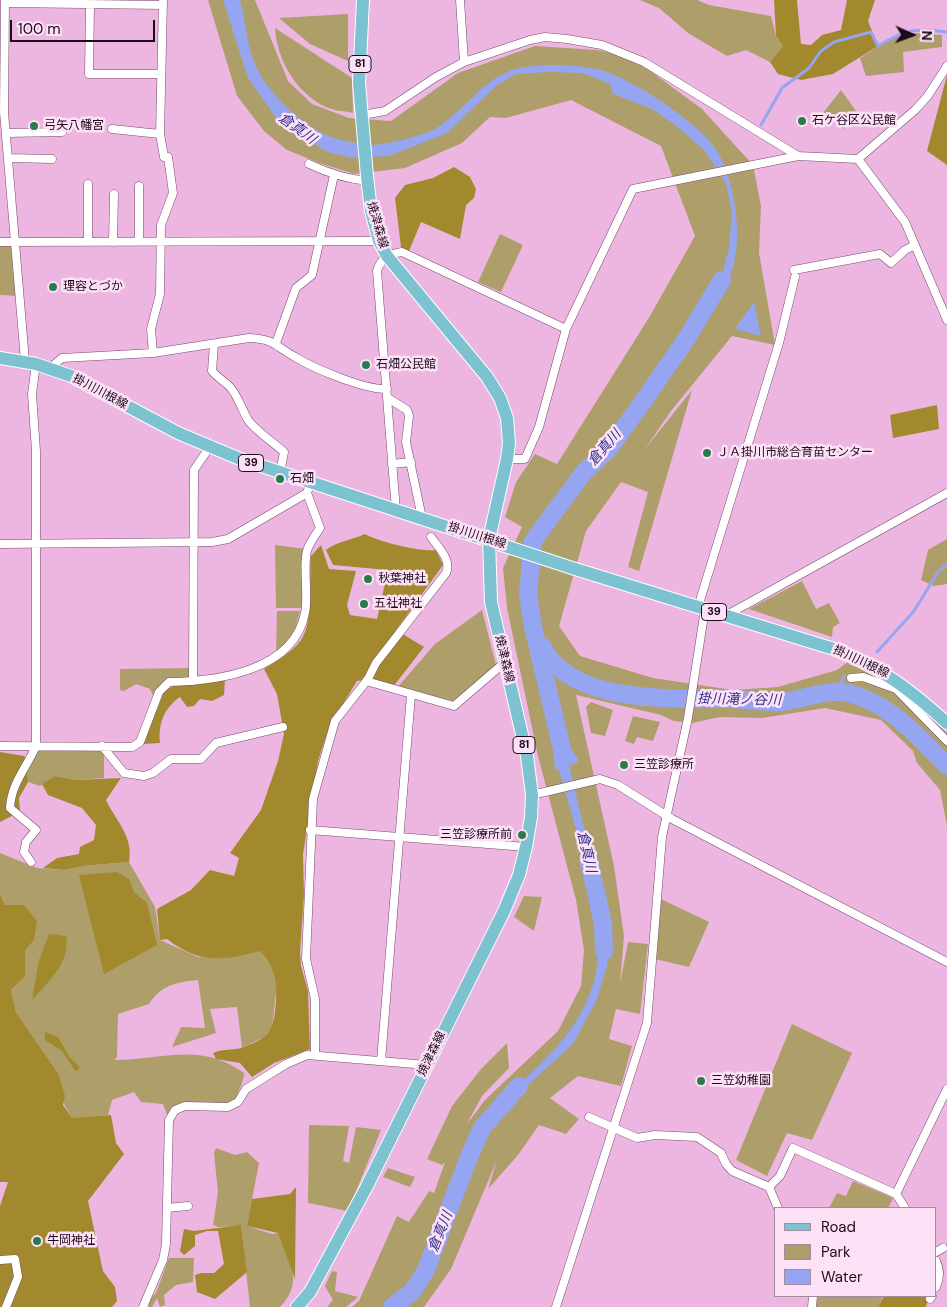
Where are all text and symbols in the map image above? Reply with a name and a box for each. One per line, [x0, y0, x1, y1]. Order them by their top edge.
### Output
scale bar [12, 10, 158, 42]
north arrow [887, 10, 937, 60]
text: 100 m [18, 19, 61, 39]
text: N [918, 30, 936, 41]
road number: 81 [349, 56, 371, 72]
water label: 倉真川 [275, 110, 319, 148]
place label: 石ケ谷区公民館 [812, 114, 896, 128]
marker: 石ケ谷区公民館 [796, 115, 808, 127]
place label: 弓矢八幡宮 [44, 119, 104, 133]
marker: 弓矢八幡宮 [28, 120, 40, 132]
street label: 焼津森線 [363, 200, 391, 250]
place label: 理容とづか [63, 280, 123, 294]
marker: 理容とづか [47, 281, 59, 293]
place label: 石畑公民館 [376, 358, 436, 372]
marker: 石畑公民館 [360, 359, 372, 371]
street label: 掛川川根線 [70, 372, 130, 412]
water label: 倉真川 [585, 427, 625, 469]
place label: ＪＡ掛川市総合育苗センター [717, 446, 873, 460]
marker: ＪＡ掛川市総合育苗センター [701, 447, 713, 459]
road number: 39 [238, 454, 264, 472]
place label: 石畑 [290, 472, 314, 486]
marker: 石畑 [274, 473, 286, 485]
street label: 掛川川根線 [446, 520, 508, 552]
place label: 秋葉神社 [378, 572, 426, 586]
marker: 秋葉神社 [362, 573, 374, 585]
place label: 五社神社 [374, 597, 422, 611]
marker: 五社神社 [358, 598, 370, 610]
road number: 39 [702, 604, 726, 620]
street label: 焼津森線 [492, 634, 516, 684]
street label: 掛川川根線 [831, 643, 891, 681]
water label: 掛川滝ノ谷川 [697, 691, 781, 709]
road number: 81 [513, 736, 535, 754]
place label: 三笠診療所 [634, 758, 694, 772]
marker: 三笠診療所 [618, 759, 630, 771]
place label: 三笠診療所前 [440, 828, 512, 842]
marker: 三笠診療所前 [516, 829, 528, 841]
water label: 倉真川 [573, 830, 599, 874]
street label: 焼津森線 [415, 1029, 449, 1079]
place label: 三笠幼稚園 [711, 1074, 771, 1088]
marker: 三笠幼稚園 [695, 1075, 707, 1087]
legend [774, 1207, 937, 1297]
water label: 倉真川 [425, 1209, 457, 1255]
text: Road [821, 1217, 856, 1237]
place label: 牛岡神社 [47, 1234, 95, 1248]
marker: 牛岡神社 [31, 1235, 43, 1247]
text: Park [821, 1242, 851, 1262]
text: Water [821, 1267, 862, 1287]

